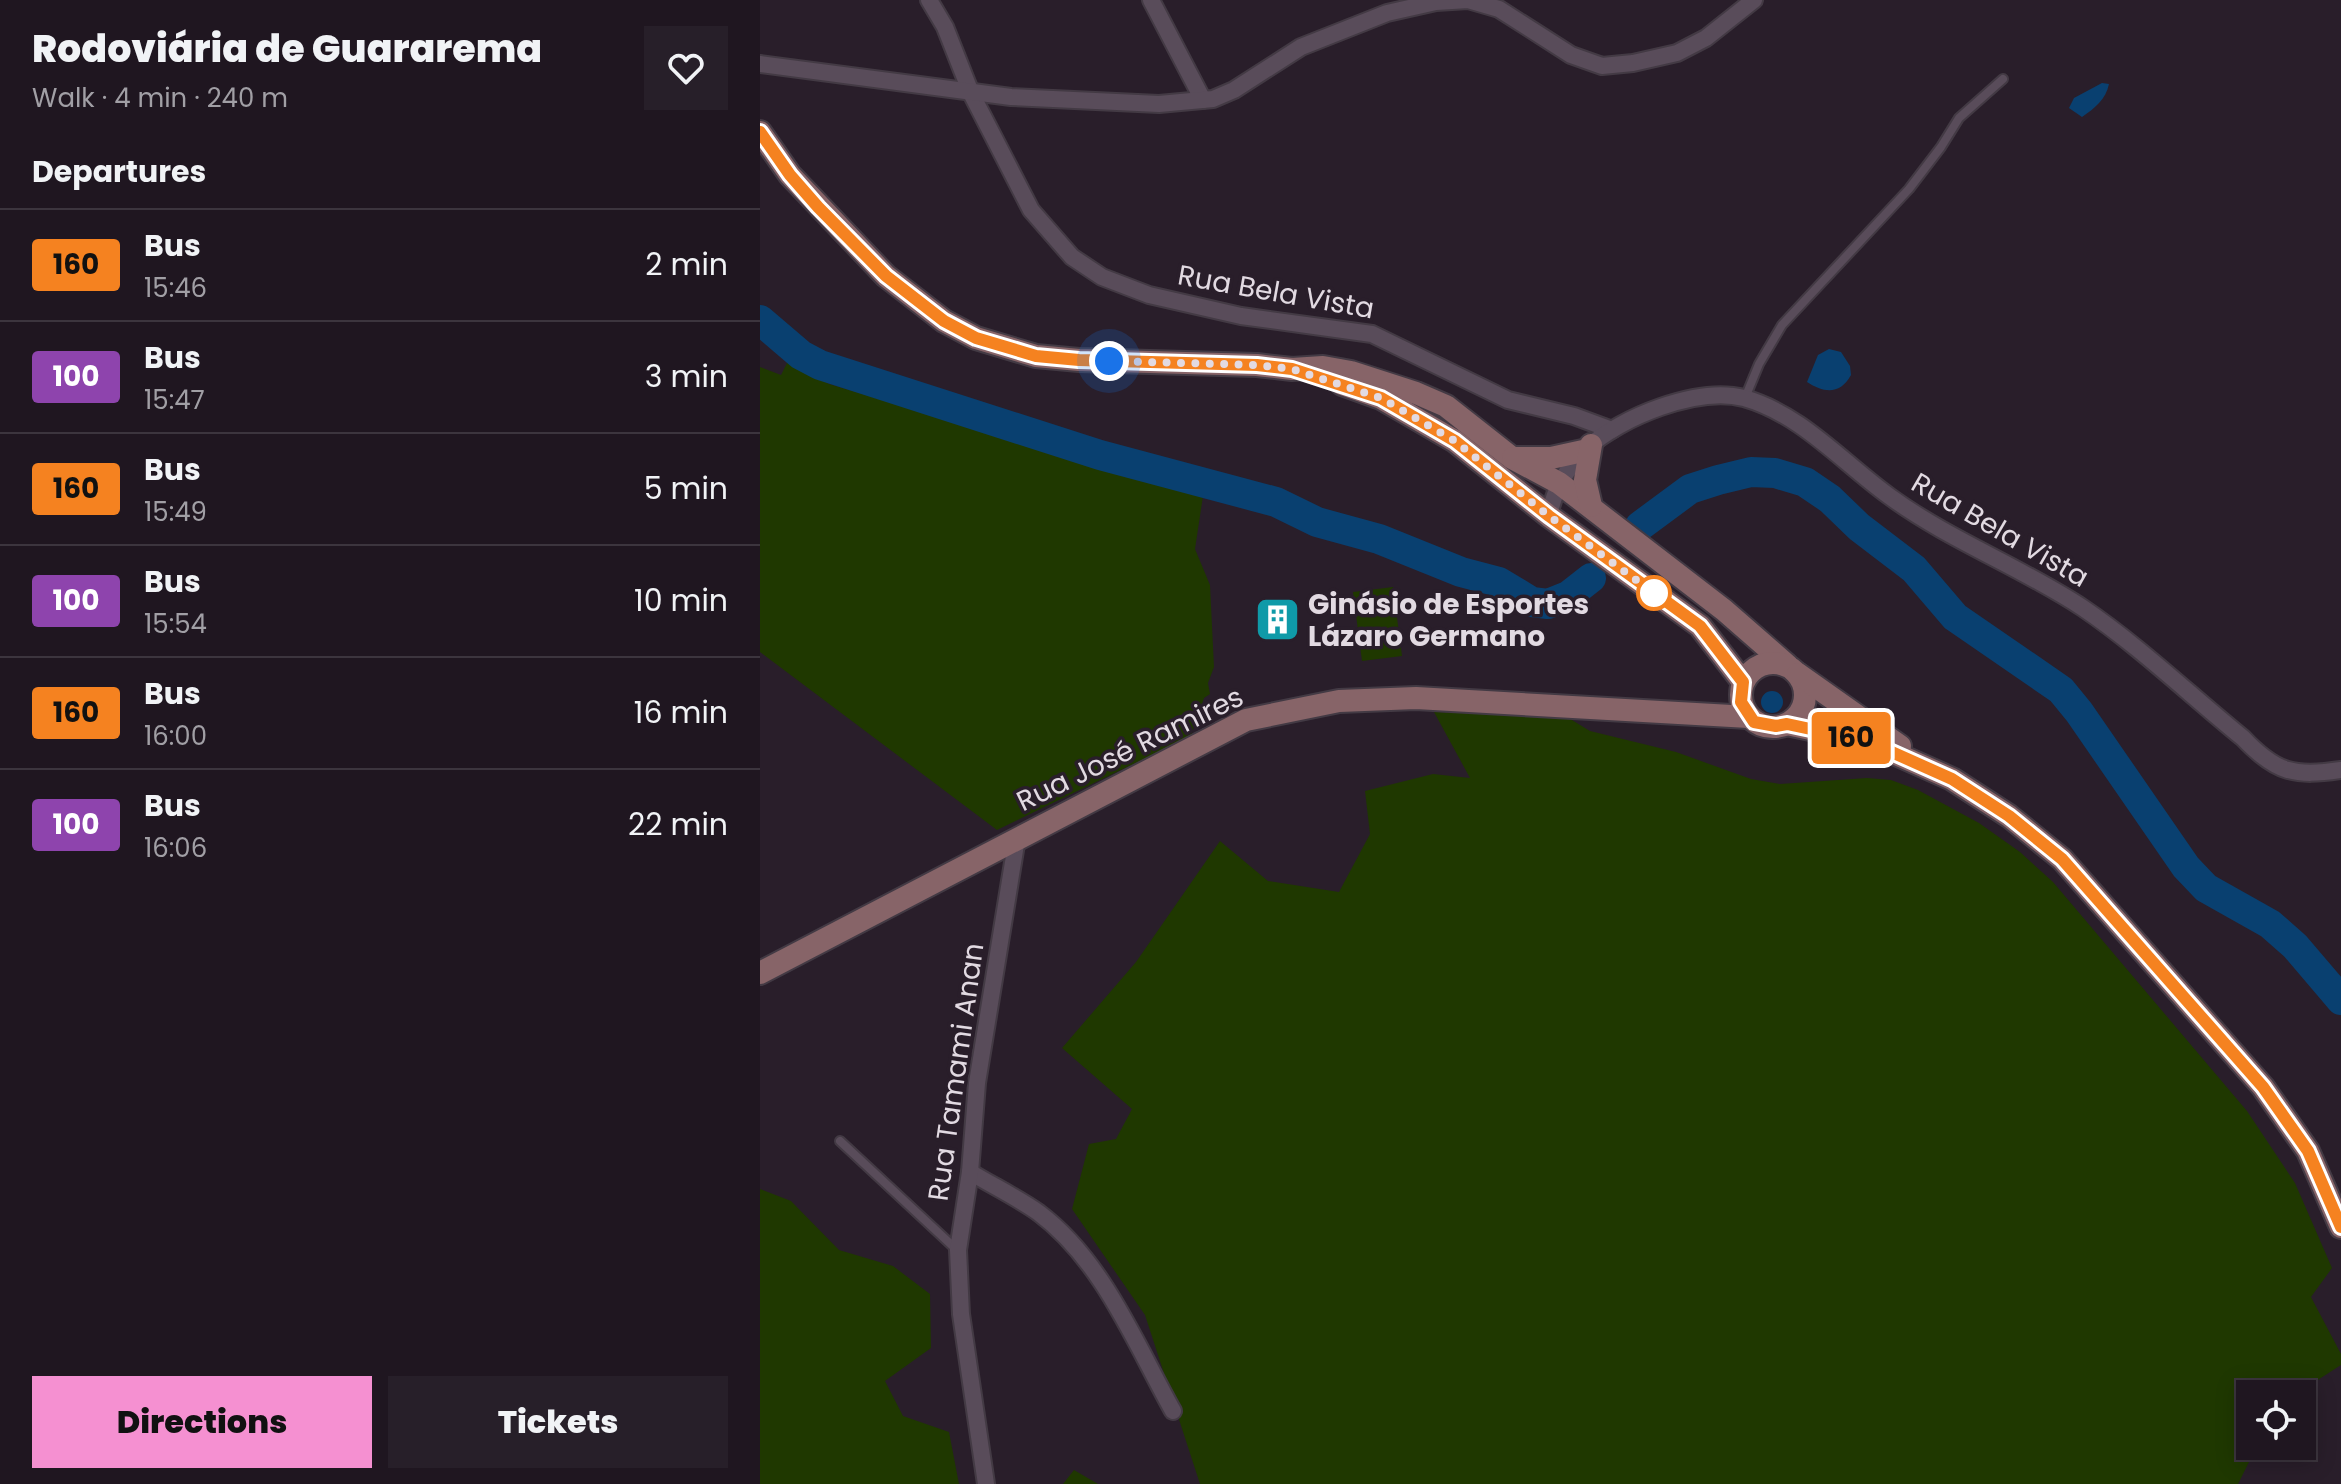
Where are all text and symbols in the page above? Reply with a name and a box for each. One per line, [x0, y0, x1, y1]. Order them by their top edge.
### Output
text: Rodoviária de Guararema [32, 22, 542, 75]
button: heart [644, 26, 728, 110]
text: Walk · 4 min · 240 m [32, 80, 288, 116]
text: Departures [32, 150, 206, 193]
text: Bus [144, 224, 201, 267]
text: 2 min [645, 243, 728, 286]
text: 160 [53, 245, 99, 284]
street label: Rua Bela Vista [1175, 256, 1377, 328]
text: 15:46 [144, 270, 207, 306]
text: Bus [144, 336, 201, 379]
your location [1089, 341, 1129, 381]
text: 3 min [645, 355, 728, 398]
text: 100 [52, 357, 100, 396]
text: 15:47 [144, 382, 205, 418]
text: Bus [144, 448, 201, 491]
street label: Rua Bela Vista [1904, 463, 2096, 597]
text: 5 min [644, 467, 728, 510]
text: 160 [53, 469, 99, 508]
text: 15:49 [144, 494, 207, 530]
text: Bus [144, 560, 201, 603]
unlabelled marker [1637, 576, 1671, 610]
text: 10 min [634, 579, 728, 622]
text: 100 [52, 581, 100, 620]
place label: Ginásio de Esportes Lázaro Germano [1308, 585, 1589, 656]
building icon: Ginásio de Esportes Lázaro Germano [1253, 596, 1301, 644]
text: 15:54 [144, 606, 207, 642]
text: Bus [144, 672, 201, 715]
street label: Rua José Ramires [1010, 677, 1250, 821]
text: 16 min [634, 691, 728, 734]
text: 160 [53, 693, 99, 732]
line badge: 160 [1805, 712, 1897, 764]
text: 16:00 [144, 718, 207, 754]
text: 160 [1828, 718, 1874, 757]
text: Bus [144, 784, 201, 827]
text: 22 min [628, 803, 728, 846]
text: 100 [52, 805, 100, 844]
text: 16:06 [144, 830, 207, 866]
street label: Rua Tamami Anan [919, 941, 993, 1203]
button: Directions [32, 1376, 372, 1468]
button: Tickets [388, 1376, 728, 1468]
map controls [2236, 1380, 2316, 1460]
button: locate [2236, 1380, 2316, 1460]

